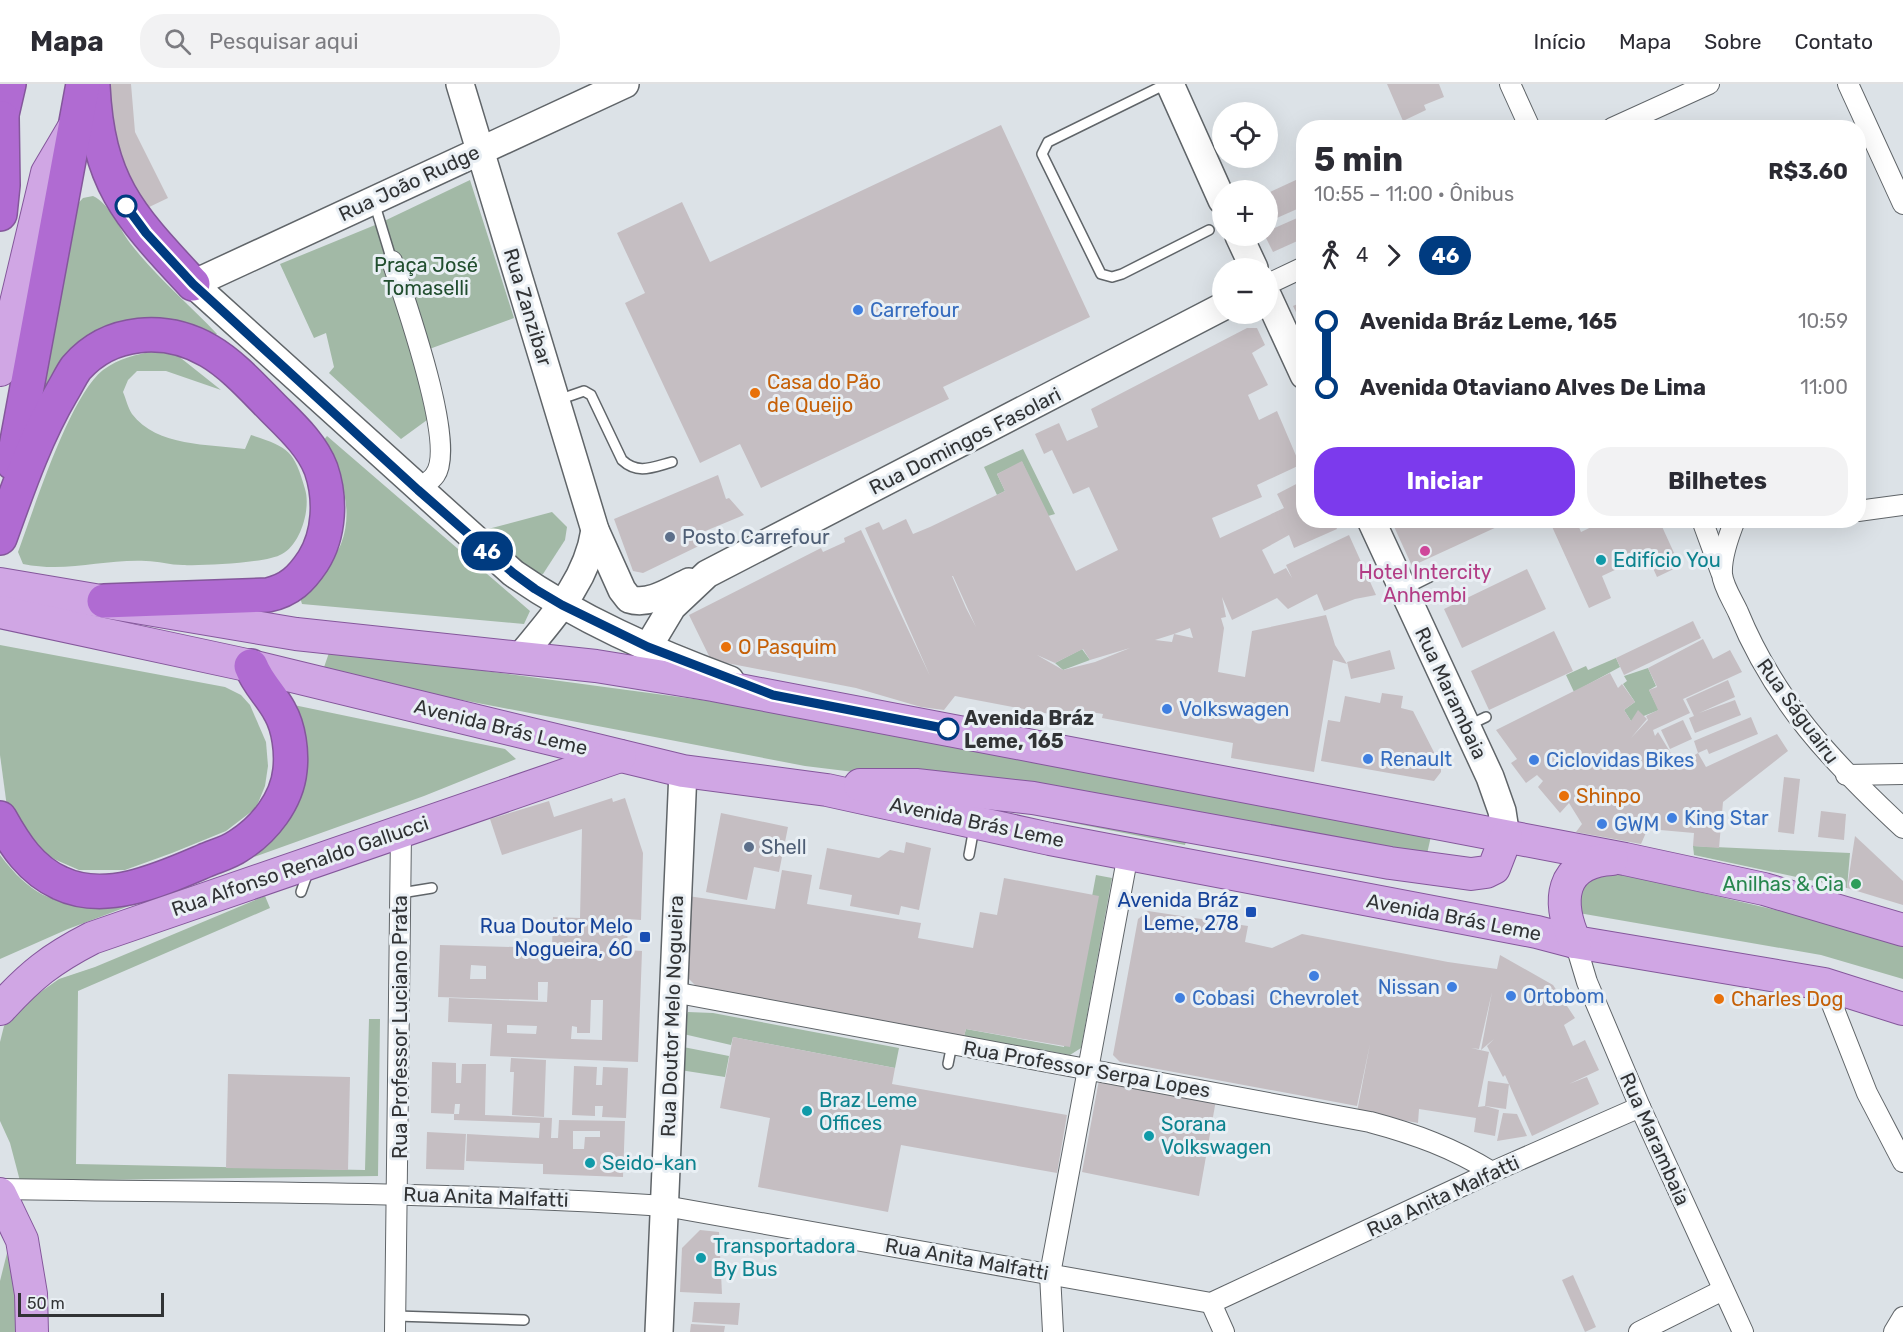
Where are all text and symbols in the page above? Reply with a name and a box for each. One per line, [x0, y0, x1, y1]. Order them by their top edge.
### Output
search box [140, 14, 560, 68]
text: Mapa [30, 25, 104, 58]
icon: search [161, 25, 194, 58]
text: Pesquisar aqui [209, 28, 359, 55]
text: Início [1534, 29, 1586, 54]
text: Mapa [1619, 29, 1671, 54]
text: Sobre [1704, 29, 1761, 54]
text: Contato [1794, 29, 1873, 54]
map controls [1212, 102, 1278, 324]
button: locate [1212, 102, 1278, 168]
street label: Rua João Rudge [335, 140, 483, 226]
text: 5 min [1314, 140, 1403, 179]
text: R$3.60 [1768, 158, 1848, 185]
button: + [1212, 180, 1278, 246]
text: 10:55 – 11:00 · Ônibus [1314, 182, 1514, 206]
unlabelled marker [115, 195, 137, 217]
icon: walk [1314, 239, 1347, 272]
icon: forward [1377, 239, 1410, 272]
text: 4 [1356, 243, 1368, 267]
text: 46 [1431, 243, 1459, 268]
street label: Rua Zanzibar [499, 245, 557, 369]
park label: Praça José Tomaselli [374, 253, 478, 300]
button: − [1212, 258, 1278, 324]
place label: Carrefour [870, 298, 959, 322]
marker: Carrefour [851, 303, 865, 317]
text: Avenida Bráz Leme, 165 [1360, 308, 1617, 335]
text: 10:59 [1798, 309, 1848, 333]
place label: Casa do Pão de Queijo [767, 370, 881, 417]
text: Avenida Otaviano Alves De Lima [1360, 374, 1706, 401]
text: 11:00 [1800, 375, 1848, 399]
street label: Rua Domingos Fasolari [865, 382, 1065, 500]
marker: Casa do Pão de Queijo [748, 386, 762, 400]
button: Iniciar [1314, 447, 1575, 516]
button: Bilhetes [1587, 447, 1848, 516]
place label: Posto Carrefour [682, 525, 830, 549]
marker: Posto Carrefour [663, 530, 677, 544]
line badge: 46 [460, 532, 514, 570]
text: 46 [473, 539, 501, 564]
marker: Hotel Intercity Anhembi [1418, 544, 1432, 558]
place label: Edifício You [1613, 548, 1721, 572]
marker: Edifício You [1594, 553, 1608, 567]
place label: Hotel Intercity Anhembi [1358, 560, 1492, 607]
street label: Rua Marambaia [1410, 623, 1492, 763]
place label: O Pasquim [738, 635, 837, 659]
marker: O Pasquim [719, 640, 733, 654]
street label: Rua Ságuairu [1752, 654, 1844, 768]
street label: Avenida Brás Leme [412, 694, 590, 760]
place label: Volkswagen [1179, 697, 1290, 721]
marker: Volkswagen [1160, 702, 1174, 716]
place label: Avenida Bráz Leme, 165 [964, 706, 1094, 753]
marker: Avenida Bráz Leme, 165 [937, 718, 959, 740]
place label: Renault [1380, 747, 1452, 771]
place label: Ciclovidas Bikes [1546, 748, 1695, 772]
marker: Renault [1361, 752, 1375, 766]
marker: Ciclovidas Bikes [1527, 753, 1541, 767]
place label: Shinpo [1576, 784, 1641, 808]
marker: Shinpo [1557, 789, 1571, 803]
street label: Avenida Brás Leme [888, 792, 1066, 852]
place label: King Star [1684, 806, 1769, 830]
street label: Rua Alfonso Renaldo Gallucci [168, 811, 432, 921]
marker: King Star [1665, 811, 1679, 825]
place label: GWM [1614, 812, 1659, 836]
marker: GWM [1595, 817, 1609, 831]
place label: Shell [761, 835, 807, 859]
marker: Shell [742, 840, 756, 854]
place label: Anilhas & Cia [1722, 872, 1844, 896]
marker: Anilhas & Cia [1849, 877, 1863, 891]
place label: Avenida Bráz Leme, 278 [1117, 888, 1239, 935]
street label: Avenida Brás Leme [1365, 888, 1543, 946]
street label: Rua Professor Luciano Prata [388, 895, 412, 1159]
street label: Rua Doutor Melo Nogueira [656, 895, 688, 1137]
marker: Avenida Bráz Leme, 278 [1244, 905, 1258, 919]
place label: Rua Doutor Melo Nogueira, 60 [480, 914, 633, 961]
marker: Rua Doutor Melo Nogueira, 60 [638, 930, 652, 944]
marker: Chevrolet [1307, 969, 1321, 983]
place label: Nissan [1378, 975, 1440, 999]
marker: Nissan [1445, 980, 1459, 994]
place label: Ortobom [1523, 984, 1605, 1008]
place label: Cobasi [1192, 986, 1255, 1010]
place label: Chevrolet [1269, 986, 1359, 1010]
place label: Charles Dog [1731, 987, 1844, 1011]
marker: Ortobom [1504, 989, 1518, 1003]
marker: Cobasi [1173, 991, 1187, 1005]
marker: Charles Dog [1712, 992, 1726, 1006]
street label: Rua Professor Serpa Lopes [962, 1035, 1212, 1103]
street label: Rua Marambaia [1615, 1069, 1695, 1209]
place label: Braz Leme Offices [819, 1088, 917, 1135]
marker: Braz Leme Offices [800, 1104, 814, 1118]
place label: Sorana Volkswagen [1161, 1112, 1272, 1159]
marker: Sorana Volkswagen [1142, 1129, 1156, 1143]
street label: Rua Anita Malfatti [1363, 1150, 1523, 1242]
place label: Seido-kan [602, 1151, 697, 1175]
marker: Seido-kan [583, 1156, 597, 1170]
street label: Rua Anita Malfatti [403, 1182, 569, 1212]
street label: Rua Anita Malfatti [883, 1233, 1051, 1285]
place label: Transportadora By Bus [713, 1234, 855, 1281]
marker: Transportadora By Bus [694, 1251, 708, 1265]
scale bar [18, 1290, 164, 1318]
text: 50 m [27, 1294, 65, 1313]

